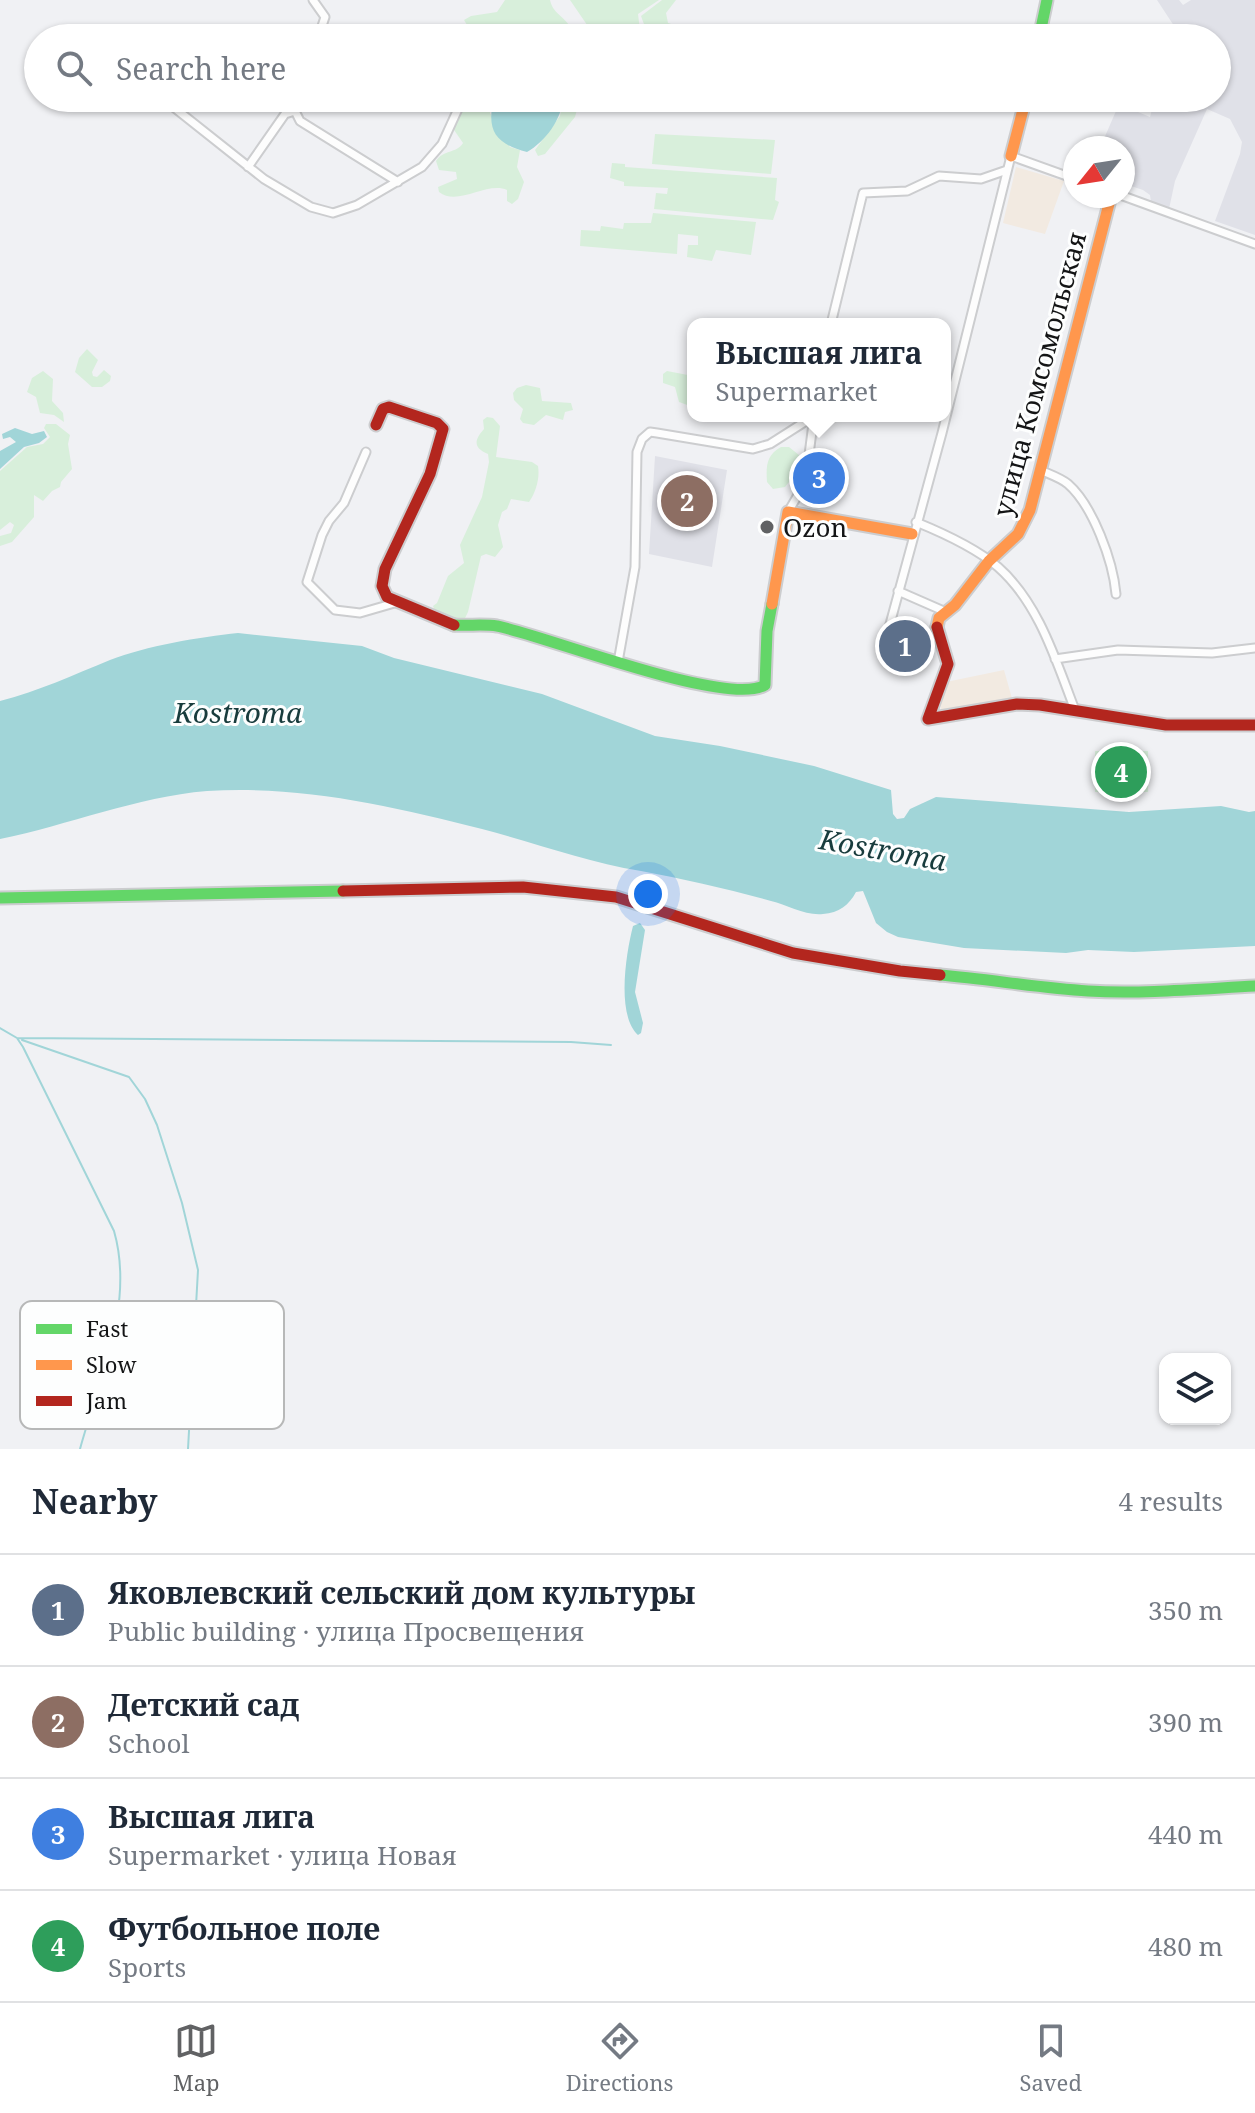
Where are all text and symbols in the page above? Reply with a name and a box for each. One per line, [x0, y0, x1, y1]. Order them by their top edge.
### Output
search box [24, 24, 1231, 112]
icon: search [52, 46, 96, 90]
text: Search here [116, 48, 286, 89]
north arrow [1063, 136, 1135, 208]
street label: улица Комсомольская [984, 227, 1094, 521]
popup [687, 318, 951, 422]
text: Высшая лига [715, 332, 923, 373]
text: Supermarket [715, 373, 877, 409]
pin: 3 [793, 448, 845, 508]
pin: 2 [661, 471, 713, 531]
place label: Ozon [783, 509, 848, 545]
marker: Ozon [758, 518, 776, 536]
pin: 1 [879, 616, 931, 676]
water label: Kostroma [173, 693, 303, 731]
pin: 4 [1095, 742, 1147, 802]
water label: Kostroma [816, 819, 950, 879]
your location [628, 874, 668, 914]
legend [20, 1301, 284, 1429]
text: Fast [86, 1313, 128, 1343]
text: Slow [86, 1349, 136, 1379]
map controls [1159, 1353, 1231, 1425]
button: layers [1159, 1353, 1231, 1425]
text: Jam [85, 1385, 127, 1415]
text: Nearby [32, 1478, 158, 1524]
text: 4 results [1118, 1483, 1223, 1519]
text: Яковлевский сельский дом культуры [108, 1572, 695, 1613]
text: 1 [51, 1592, 65, 1628]
text: 350 m [1148, 1592, 1223, 1628]
text: Public building · улица Просвещения [108, 1613, 584, 1649]
text: Детский сад [108, 1684, 299, 1725]
text: 2 [51, 1704, 65, 1740]
text: 390 m [1148, 1704, 1223, 1740]
text: School [108, 1725, 190, 1761]
text: Высшая лига [108, 1796, 315, 1837]
text: 3 [51, 1816, 65, 1852]
text: 440 m [1148, 1816, 1223, 1852]
text: Supermarket · улица Новая [108, 1837, 457, 1873]
text: Футбольное поле [108, 1908, 380, 1949]
text: 4 [51, 1928, 65, 1964]
text: 480 m [1148, 1928, 1223, 1964]
text: Sports [108, 1949, 186, 1985]
tab: Map [173, 2019, 220, 2097]
tab: Directions [566, 2019, 673, 2097]
tab: Saved [1020, 2019, 1082, 2097]

